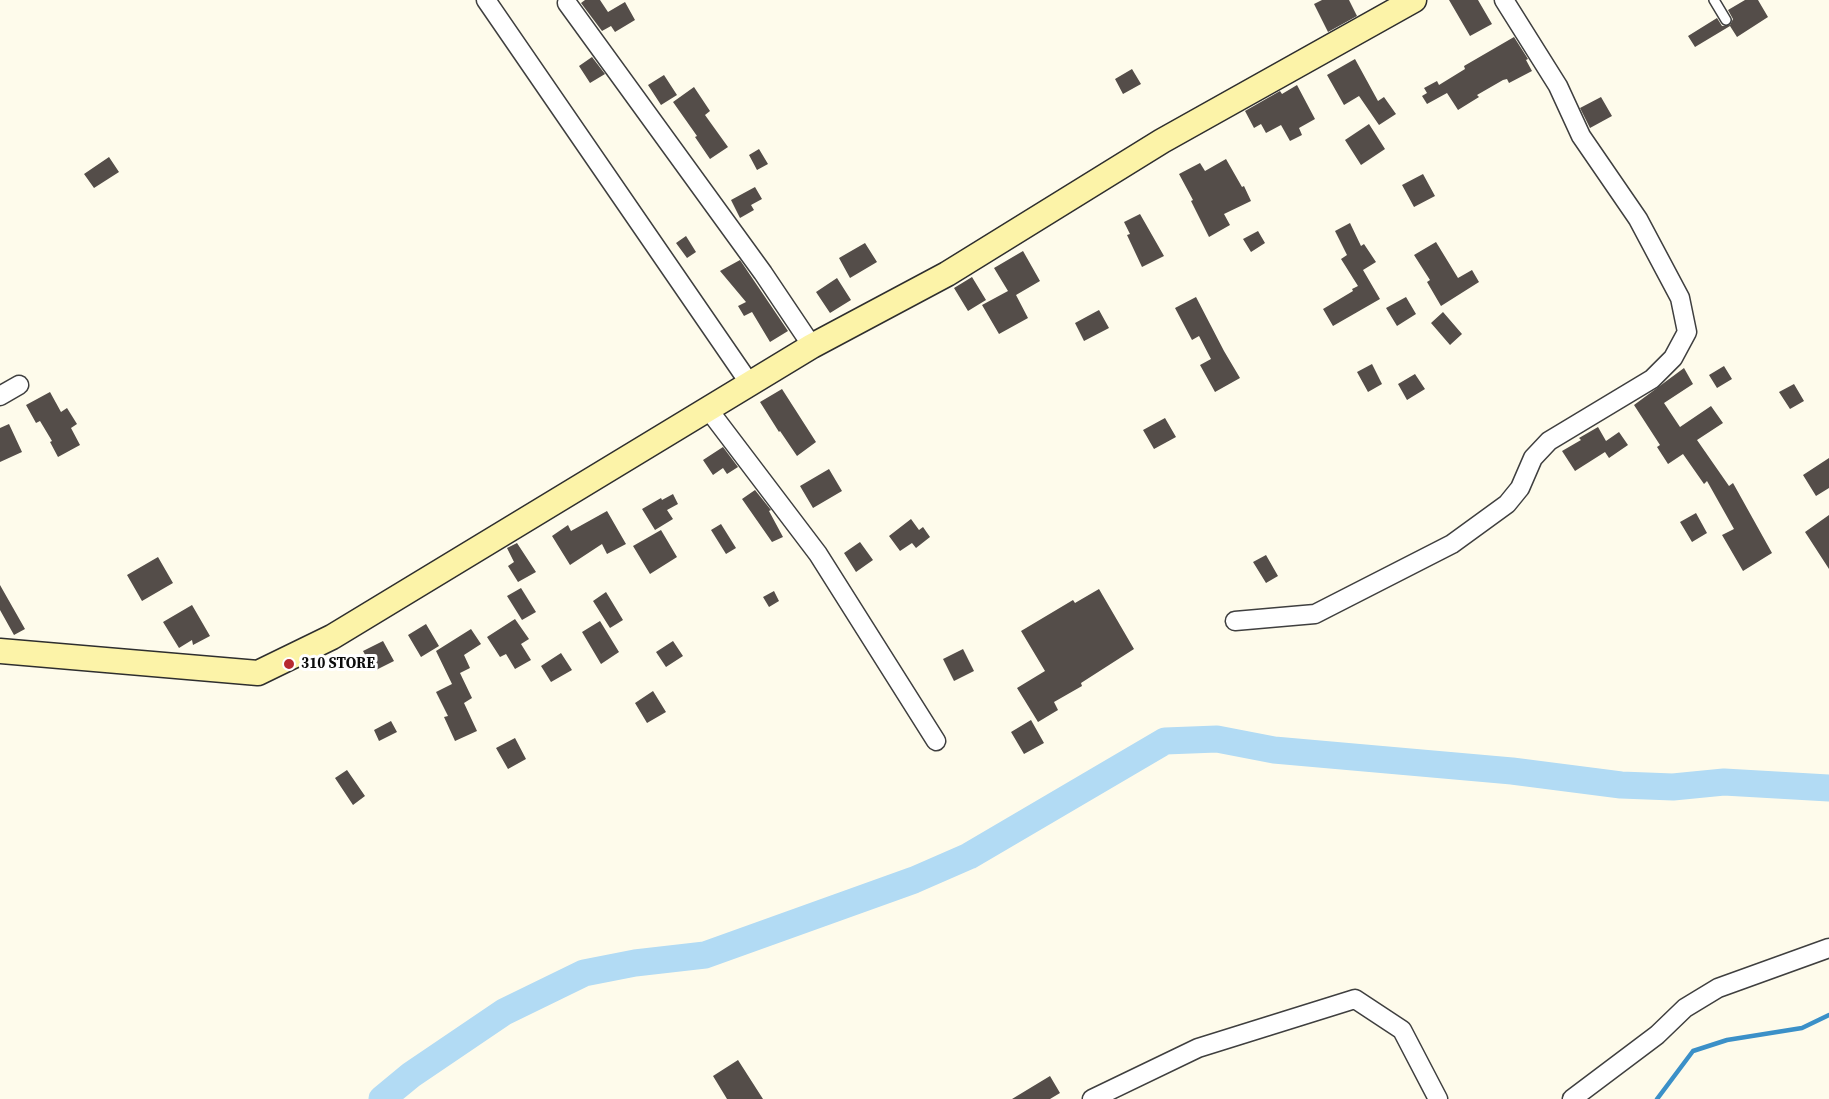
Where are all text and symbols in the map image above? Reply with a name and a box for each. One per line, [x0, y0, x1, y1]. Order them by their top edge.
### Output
place label: 310 STORE [301, 655, 375, 673]
marker: 310 STORE [282, 657, 296, 671]

